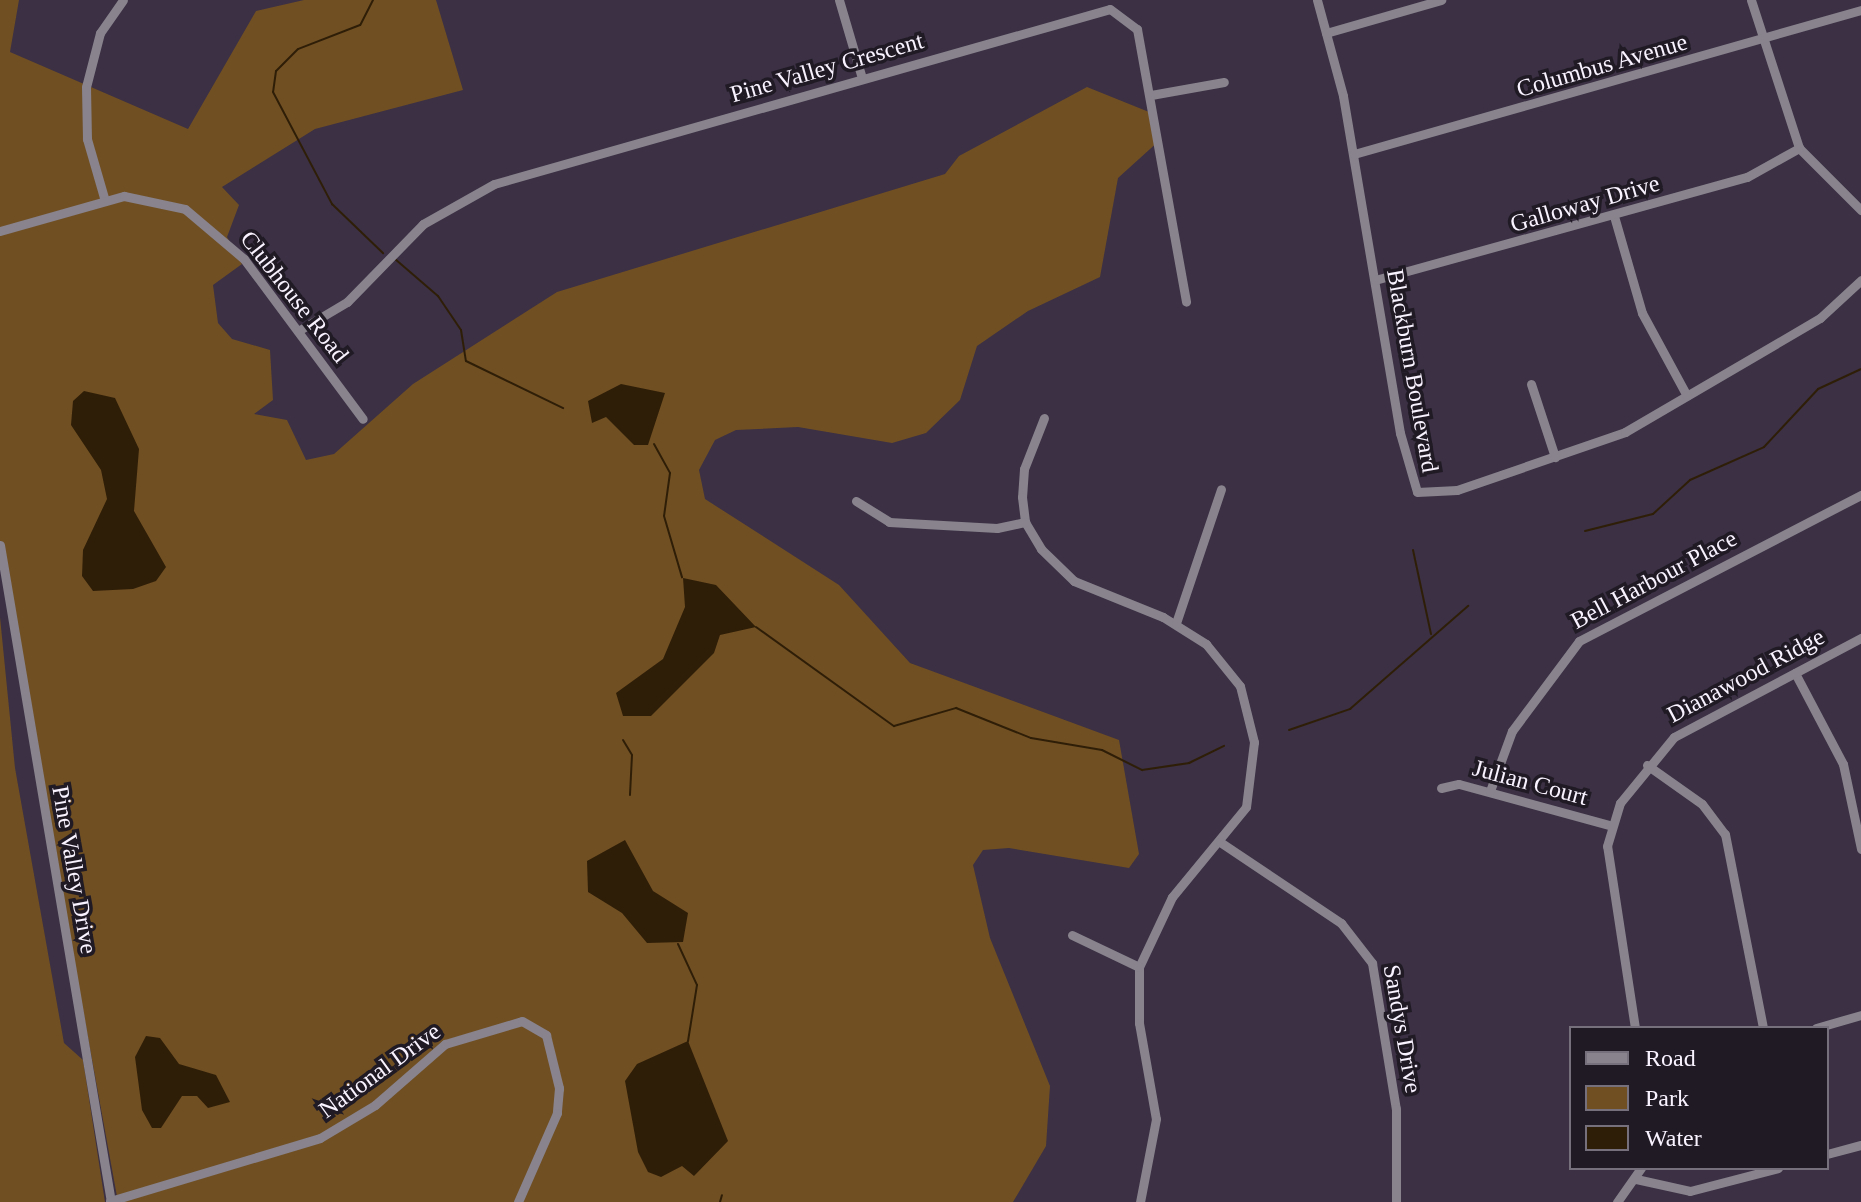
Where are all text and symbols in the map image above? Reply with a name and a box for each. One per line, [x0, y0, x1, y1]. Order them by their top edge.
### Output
street label: Pine Valley Crescent [727, 27, 927, 109]
street label: Columbus Avenue [1513, 28, 1691, 104]
street label: Galloway Drive [1507, 169, 1663, 239]
street label: Clubhouse Road [234, 225, 354, 369]
street label: Blackburn Boulevard [1380, 267, 1444, 475]
street label: Bell Harbour Place [1566, 524, 1742, 636]
street label: Dianawood Ridge [1662, 622, 1830, 730]
street label: Julian Court [1469, 754, 1591, 812]
street label: Pine Valley Drive [45, 783, 103, 957]
street label: Sandys Drive [1377, 962, 1427, 1096]
street label: National Drive [314, 1017, 446, 1125]
legend [1569, 1026, 1829, 1170]
text: Road [1645, 1045, 1696, 1071]
text: Park [1645, 1085, 1689, 1111]
text: Water [1645, 1125, 1702, 1151]

